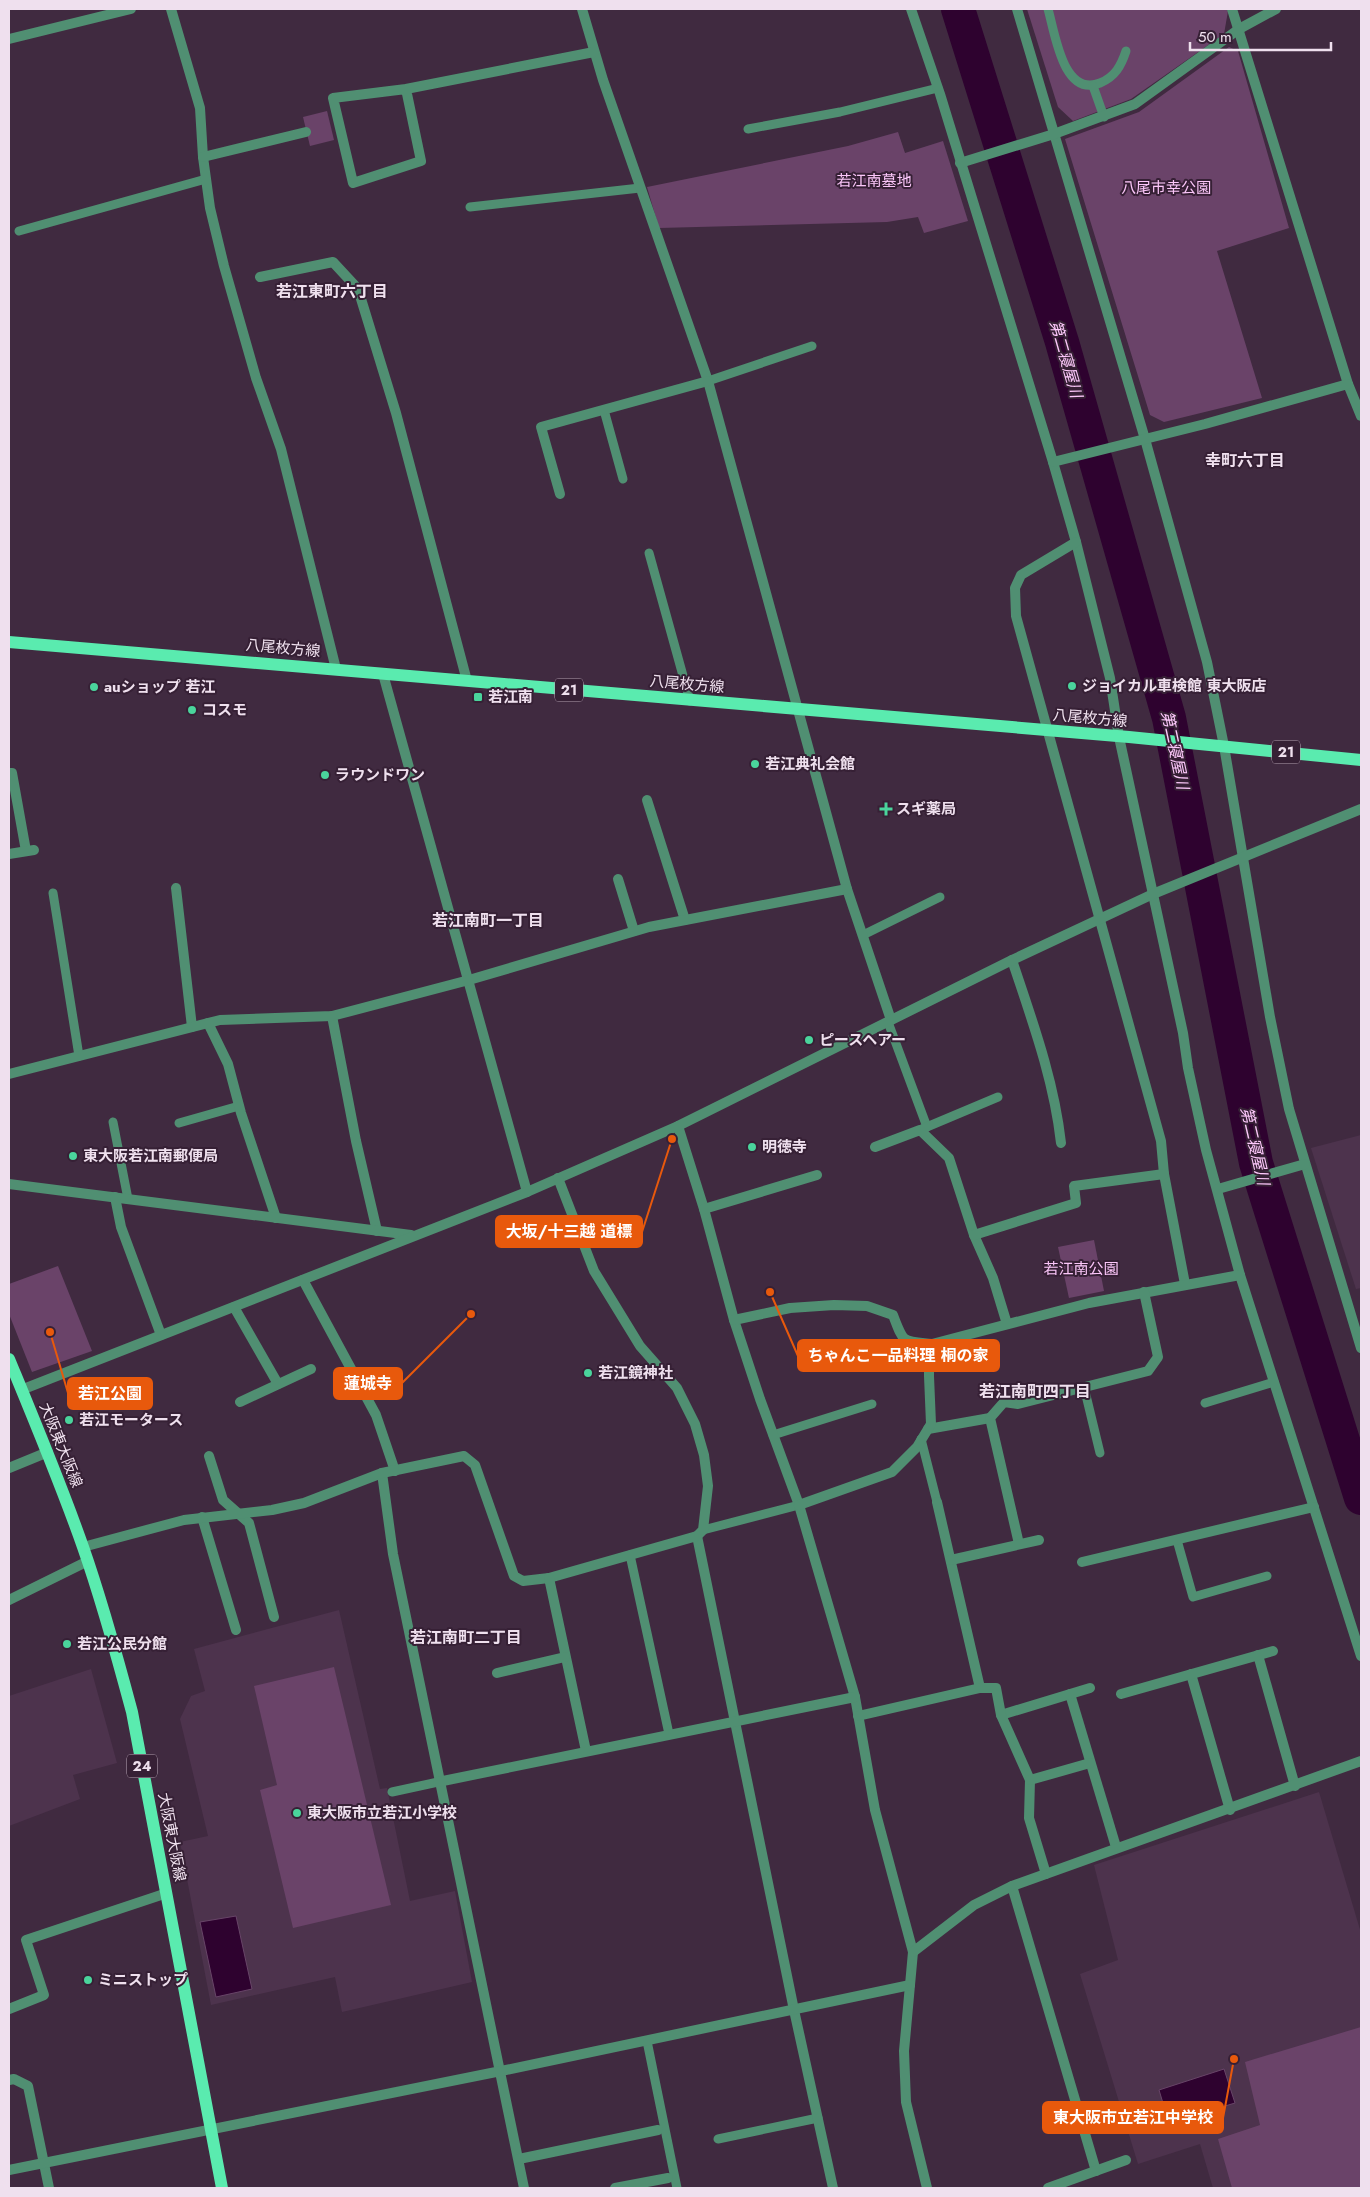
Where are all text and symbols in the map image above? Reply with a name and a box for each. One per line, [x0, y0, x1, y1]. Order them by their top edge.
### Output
scale bar [1190, 20, 1331, 52]
text: 50 m [1198, 26, 1232, 48]
park label: 若江南墓地 [836, 170, 912, 192]
park label: 八尾市幸公園 [1121, 177, 1211, 199]
district label: 若江東町六丁目 [276, 280, 388, 303]
water label: 第二寝屋川 [1044, 317, 1089, 403]
district label: 幸町六丁目 [1205, 449, 1285, 472]
street label: 八尾枚方線 [245, 634, 321, 662]
street label: 八尾枚方線 [649, 670, 725, 698]
place label: ジョイカル車検館 東大阪店 [1082, 675, 1267, 697]
place label: auショップ 若江 [104, 676, 215, 698]
road number: 21 [555, 678, 583, 702]
marker: ジョイカル車検館 東大阪店 [1066, 680, 1078, 692]
marker: auショップ 若江 [88, 681, 100, 693]
place label: 若江南 [488, 686, 533, 708]
marker: 若江南 [472, 691, 484, 703]
place label: コスモ [202, 699, 247, 721]
marker: コスモ [186, 704, 198, 716]
street label: 八尾枚方線 [1052, 704, 1128, 732]
water label: 第二寝屋川 [1155, 708, 1195, 793]
road number: 21 [1272, 740, 1300, 764]
place label: 若江典礼会館 [765, 753, 855, 775]
marker: 若江典礼会館 [749, 758, 761, 770]
place label: ラウンドワン [335, 764, 425, 786]
marker: ラウンドワン [319, 769, 331, 781]
place label: スギ薬局 [896, 798, 956, 820]
marker: スギ薬局 [880, 803, 892, 815]
district label: 若江南町一丁目 [432, 909, 544, 932]
place label: ピースヘアー [819, 1029, 906, 1051]
marker: ピースヘアー [803, 1034, 815, 1046]
water label: 第二寝屋川 [1235, 1104, 1276, 1190]
place label: 明徳寺 [762, 1136, 807, 1158]
marker: 明徳寺 [746, 1141, 758, 1153]
place label: 東大阪若江南郵便局 [83, 1145, 218, 1167]
marker: 東大阪若江南郵便局 [67, 1150, 79, 1162]
callout: 大坂/十三越 道標 [496, 1216, 642, 1247]
text: 大坂/十三越 道標 [506, 1220, 632, 1243]
park label: 若江南公園 [1043, 1258, 1119, 1280]
callout: ちゃんこ一品料理 桐の家 [798, 1340, 999, 1371]
text: ちゃんこ一品料理 桐の家 [808, 1344, 988, 1367]
place label: 若江鏡神社 [598, 1362, 673, 1384]
marker: 若江鏡神社 [582, 1367, 594, 1379]
callout: 蓮城寺 [334, 1368, 402, 1399]
text: 蓮城寺 [344, 1372, 392, 1395]
callout: 若江公園 [68, 1378, 152, 1409]
district label: 若江南町四丁目 [979, 1380, 1091, 1403]
text: 若江公園 [78, 1382, 142, 1405]
street label: 大阪東大阪線 [34, 1399, 88, 1491]
place label: 若江モータース [79, 1409, 183, 1431]
marker: 若江モータース [63, 1414, 75, 1426]
district label: 若江南町二丁目 [410, 1626, 522, 1649]
place label: 若江公民分館 [77, 1633, 167, 1655]
marker: 若江公民分館 [61, 1638, 73, 1650]
road number: 24 [127, 1754, 157, 1778]
street label: 大阪東大阪線 [153, 1791, 191, 1883]
place label: 東大阪市立若江小学校 [307, 1802, 457, 1824]
marker: 東大阪市立若江小学校 [291, 1807, 303, 1819]
place label: ミニストップ [98, 1969, 188, 1991]
marker: ミニストップ [82, 1974, 94, 1986]
callout: 東大阪市立若江中学校 [1043, 2102, 1223, 2133]
text: 東大阪市立若江中学校 [1053, 2106, 1213, 2129]

